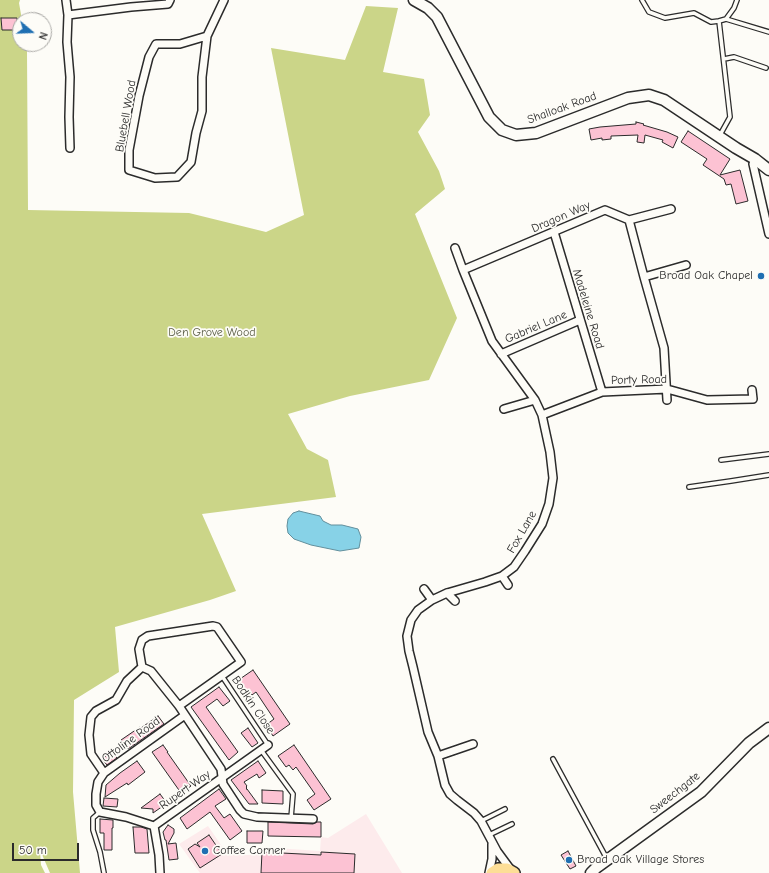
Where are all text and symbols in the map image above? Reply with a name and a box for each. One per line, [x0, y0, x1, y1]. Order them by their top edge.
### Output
north arrow [12, 12, 52, 52]
text: N [36, 30, 50, 41]
street label: Bluebell Wood [113, 79, 139, 153]
street label: Shalloak Road [525, 89, 599, 127]
street label: Dragon Way [529, 198, 593, 236]
street label: Madeleine Road [569, 267, 607, 351]
place label: Broad Oak Chapel [659, 269, 753, 283]
marker: Broad Oak Chapel [756, 271, 766, 281]
street label: Gabriel Lane [503, 307, 569, 347]
park label: Den Grove Wood [168, 326, 256, 340]
street label: Porty Road [611, 372, 667, 388]
street label: Fox Lane [504, 508, 540, 556]
street label: Bodkin Close [228, 673, 278, 737]
street label: Ottoline Road [99, 714, 163, 766]
street label: Rupert Way [157, 767, 213, 813]
street label: Sweechgate [647, 769, 703, 817]
scale bar [14, 835, 81, 861]
text: 50 m [19, 843, 47, 857]
place label: Coffee Corner [213, 844, 285, 858]
marker: Coffee Corner [200, 846, 210, 856]
place label: Broad Oak Village Stores [577, 853, 704, 867]
marker: Broad Oak Village Stores [564, 855, 574, 865]

